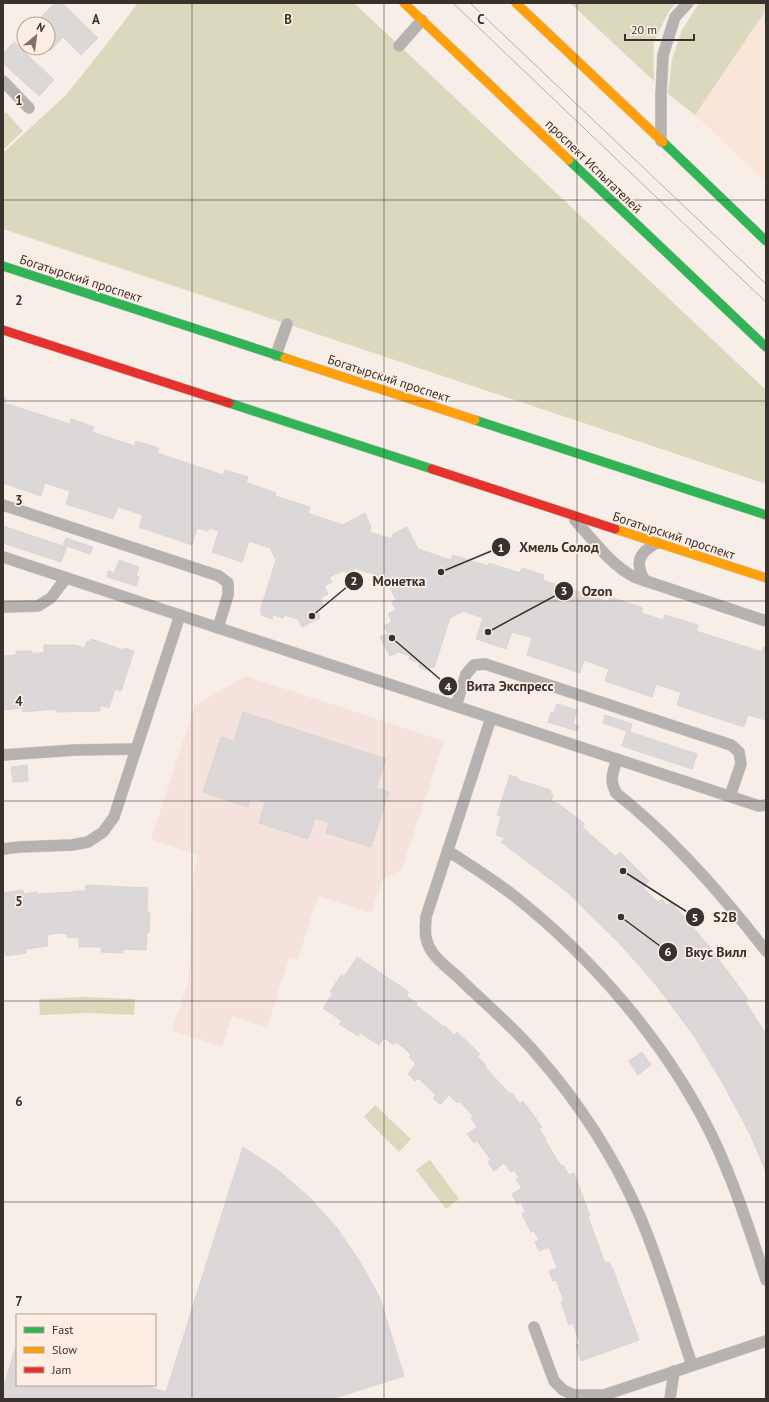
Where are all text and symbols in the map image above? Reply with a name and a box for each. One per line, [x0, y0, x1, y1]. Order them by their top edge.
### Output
text: A [92, 11, 100, 28]
text: B [284, 11, 292, 28]
text: C [477, 11, 485, 28]
north arrow [16, 16, 56, 56]
scale bar [625, 16, 694, 42]
text: N [34, 19, 47, 35]
text: 20 m [631, 22, 657, 37]
text: 1 [15, 92, 23, 109]
street label: проспект Испытателей [542, 116, 646, 217]
street label: Богатырский проспект [18, 251, 145, 307]
text: 2 [15, 292, 23, 309]
street label: Богатырский проспект [326, 351, 453, 407]
text: 3 [15, 492, 23, 509]
street label: Богатырский проспект [611, 508, 738, 564]
callout: Хмель Солод [491, 534, 607, 560]
text: Хмель Солод [519, 538, 599, 556]
text: 1 [498, 540, 504, 555]
callout: Монетка [344, 568, 433, 594]
text: Монетка [373, 572, 426, 590]
text: 2 [351, 573, 357, 588]
callout: Ozon [554, 578, 620, 604]
text: Ozon [582, 582, 612, 600]
text: 3 [561, 583, 567, 598]
callout: Вита Экспресс [438, 673, 561, 699]
text: Вита Экспресс [467, 677, 553, 695]
text: 4 [445, 679, 452, 694]
text: 4 [15, 693, 23, 710]
text: 5 [15, 893, 23, 910]
callout: S2B [685, 904, 745, 930]
text: S2B [713, 908, 737, 926]
text: 5 [692, 910, 698, 925]
callout: Вкус Вилл [658, 939, 755, 965]
text: Вкус Вилл [685, 943, 747, 961]
text: 6 [665, 944, 672, 959]
text: 6 [15, 1093, 23, 1110]
text: 7 [15, 1293, 23, 1310]
legend [16, 1314, 156, 1386]
text: Fast [52, 1322, 73, 1337]
text: Slow [52, 1342, 77, 1357]
text: Jam [51, 1362, 71, 1377]

